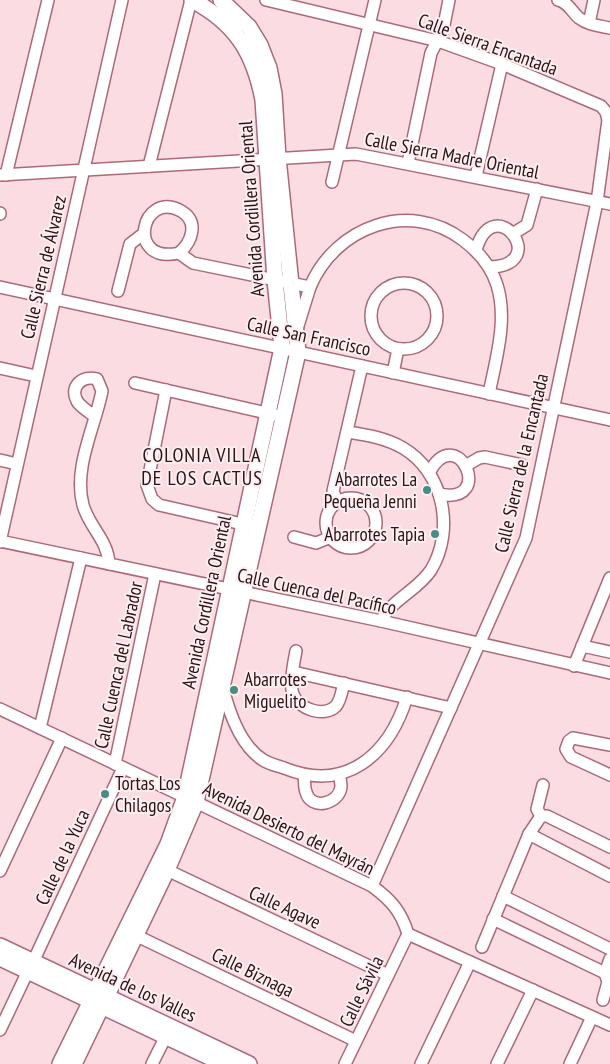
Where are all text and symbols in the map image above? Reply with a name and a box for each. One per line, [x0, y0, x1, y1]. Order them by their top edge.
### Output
street label: Calle Sierra Encantada [415, 8, 561, 80]
street label: Avenida Cordillera Oriental [233, 120, 269, 298]
street label: Calle Sierra Madre Oriental [363, 126, 542, 184]
street label: Calle Sierra de Álvarez [15, 193, 71, 341]
street label: Calle San Francisco [245, 311, 373, 361]
street label: Calle Sierra de la Encantada [489, 371, 553, 555]
district label: COLONIA VILLA DE LOS CACTUS [141, 442, 263, 491]
place label: Abarrotes La Pequeña Jenni [324, 467, 417, 513]
marker: Abarrotes La Pequeña Jenni [421, 484, 433, 496]
street label: Avenida Cordillera Oriental [176, 513, 236, 691]
place label: Abarrotes Tapia [324, 522, 425, 546]
marker: Abarrotes Tapia [429, 528, 441, 540]
street label: Calle Cuenca del Pacífico [235, 562, 399, 620]
street label: Calle Cuenca del Labrador [89, 578, 148, 751]
place label: Abarrotes Miguelito [244, 667, 307, 713]
marker: Abarrotes Miguelito [228, 684, 240, 696]
place label: Tortas Los Chilagos [115, 771, 180, 817]
street label: Avenida Desierto del Mayrán [199, 776, 379, 880]
marker: Tortas Los Chilagos [99, 788, 111, 800]
street label: Calle de la Yuca [29, 805, 95, 909]
street label: Calle Agave [245, 880, 325, 934]
street label: Calle Biznaga [208, 942, 298, 1002]
street label: Avenida de los Valles [66, 947, 200, 1027]
street label: Calle Sávila [334, 952, 388, 1030]

